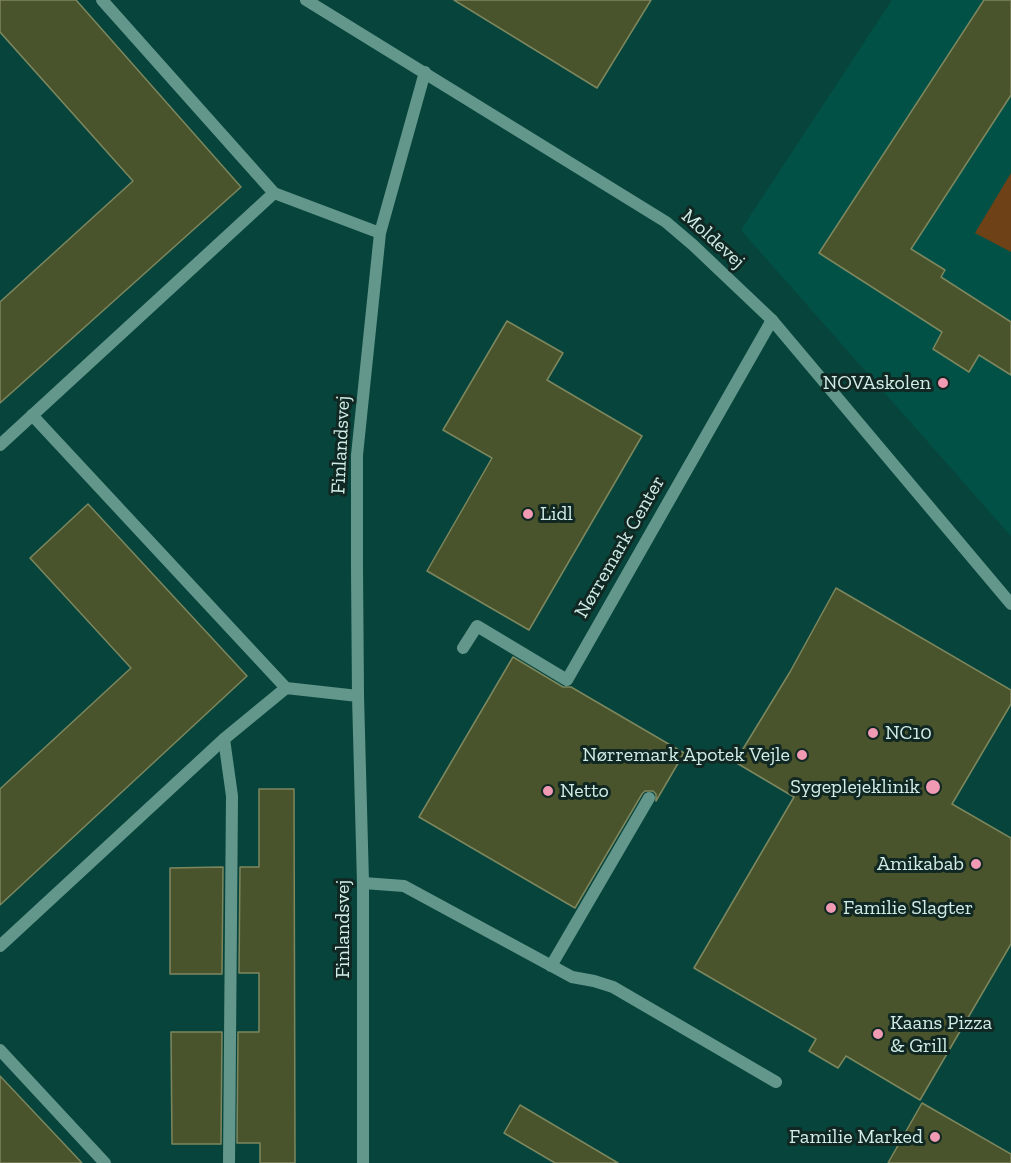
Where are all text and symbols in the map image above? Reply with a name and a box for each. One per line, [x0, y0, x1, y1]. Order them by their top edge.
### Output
street label: Moldevej [676, 204, 750, 274]
place label: NOVAskolen [823, 371, 931, 395]
marker: NOVAskolen [936, 376, 950, 390]
street label: Finlandsvej [326, 395, 356, 495]
street label: Nørremark Center [570, 472, 670, 622]
place label: Lidl [540, 502, 573, 526]
marker: Lidl [521, 507, 535, 521]
place label: NC10 [885, 721, 932, 745]
marker: NC10 [866, 726, 880, 740]
place label: Nørremark Apotek Vejle [582, 743, 790, 767]
marker: Nørremark Apotek Vejle [795, 748, 809, 762]
place label: Sygeplejeklinik [790, 775, 920, 799]
marker: Sygeplejeklinik [924, 778, 942, 796]
place label: Netto [560, 779, 609, 803]
marker: Netto [541, 784, 555, 798]
place label: Amikabab [877, 852, 964, 876]
marker: Amikabab [969, 857, 983, 871]
street label: Finlandsvej [331, 880, 355, 978]
place label: Familie Slagter [843, 896, 973, 920]
marker: Familie Slagter [824, 901, 838, 915]
place label: Kaans Pizza & Grill [890, 1011, 992, 1058]
marker: Kaans Pizza & Grill [871, 1027, 885, 1041]
place label: Familie Marked [789, 1125, 923, 1149]
marker: Familie Marked [928, 1130, 942, 1144]

